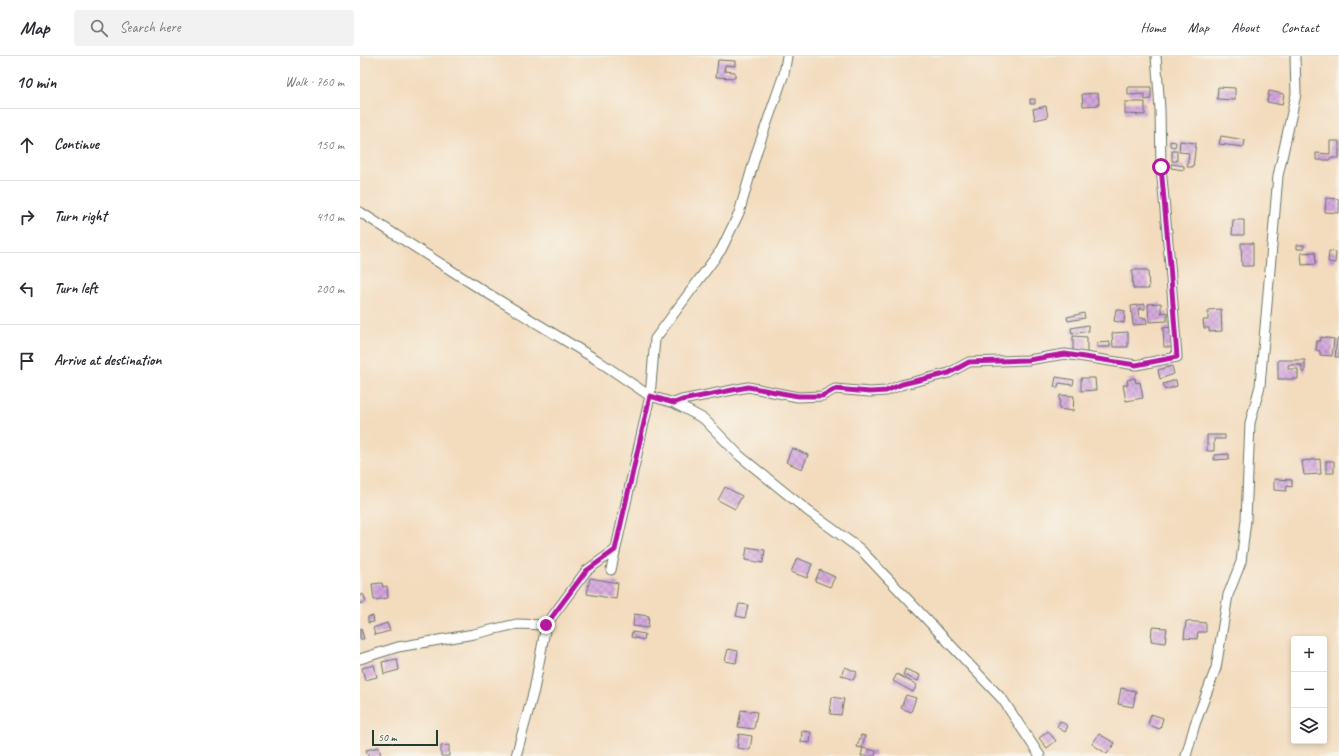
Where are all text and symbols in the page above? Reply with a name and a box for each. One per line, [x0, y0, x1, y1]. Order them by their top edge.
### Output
search box [74, 10, 354, 46]
text: Map [20, 16, 50, 40]
icon: search [88, 17, 110, 39]
text: Search here [120, 18, 181, 37]
text: Home [1140, 19, 1166, 36]
text: Map [1188, 19, 1209, 36]
text: About [1231, 19, 1259, 36]
text: Contact [1281, 19, 1319, 36]
text: 10 min [16, 72, 56, 93]
text: Walk · 760 m [285, 74, 344, 90]
icon: ahead [16, 134, 38, 156]
text: Continue [54, 135, 99, 154]
text: 150 m [316, 137, 344, 153]
route start [1152, 158, 1170, 176]
icon: right [16, 206, 38, 228]
text: Turn right [54, 207, 107, 226]
text: 410 m [316, 209, 344, 225]
icon: left [16, 278, 38, 300]
text: Turn left [54, 279, 97, 298]
text: 200 m [316, 281, 344, 297]
icon: arrive [16, 350, 38, 372]
text: Arrive at destination [54, 351, 161, 370]
route end [537, 616, 555, 634]
map controls [1291, 636, 1327, 744]
button: + [1291, 636, 1327, 672]
button: − [1291, 672, 1327, 708]
button: layers [1291, 708, 1327, 744]
scale bar [372, 728, 438, 747]
text: 50 m [378, 730, 397, 744]

